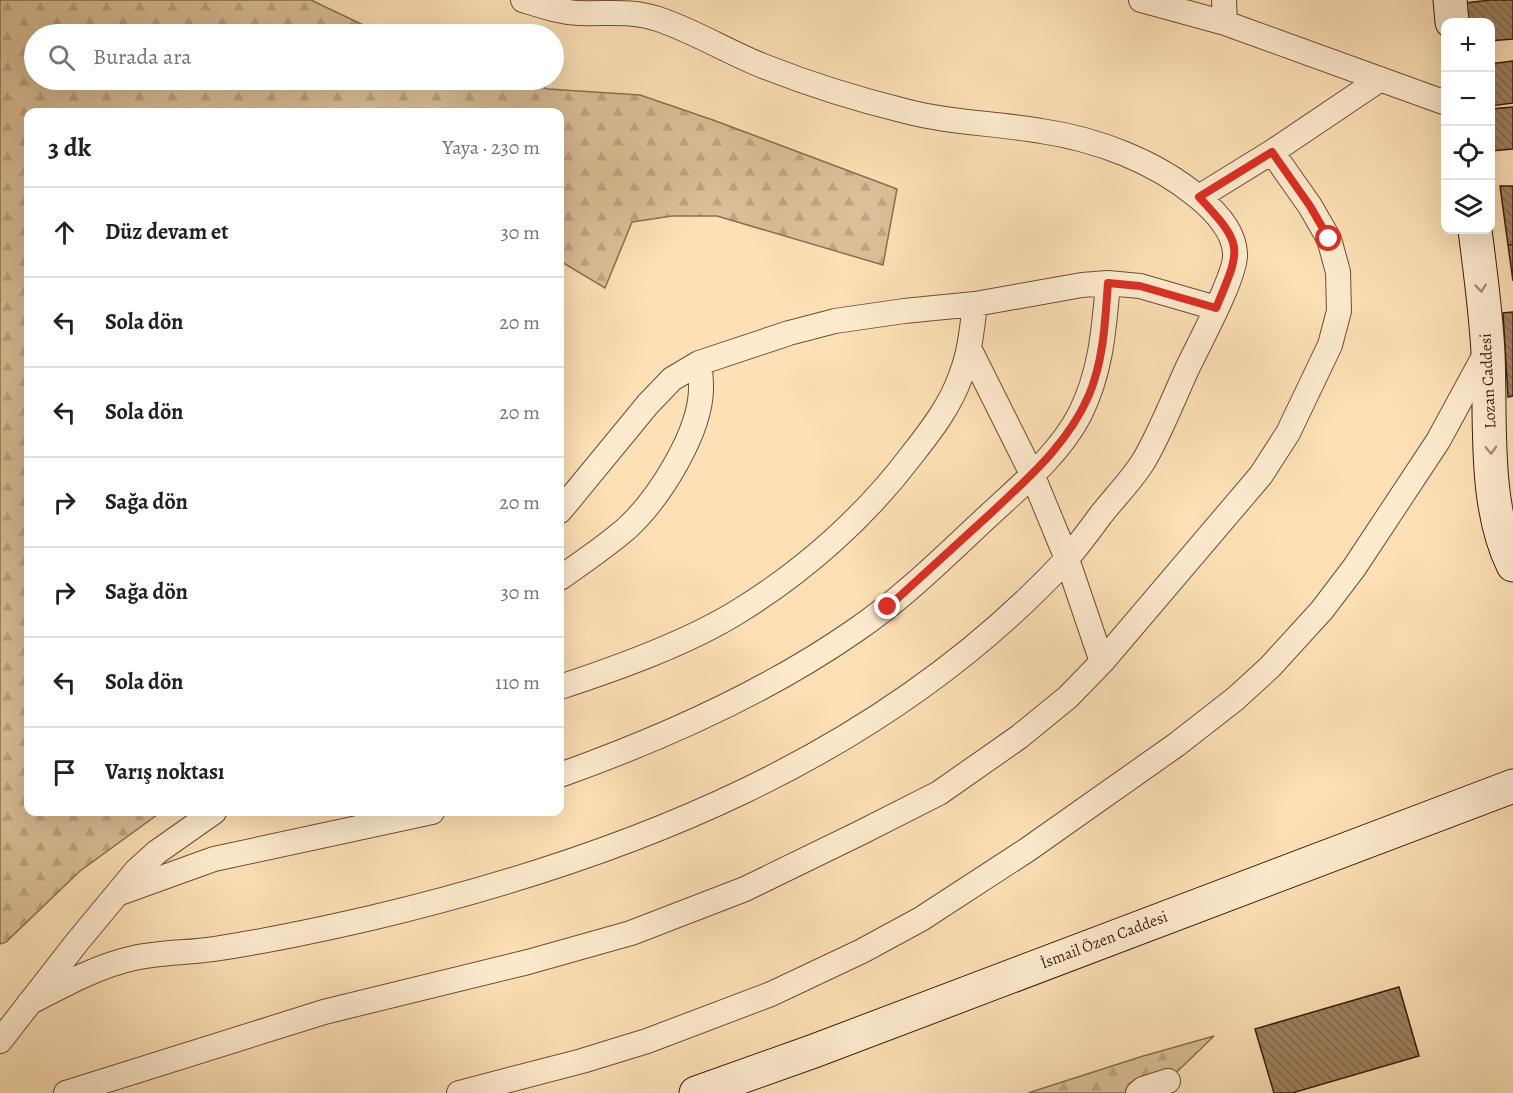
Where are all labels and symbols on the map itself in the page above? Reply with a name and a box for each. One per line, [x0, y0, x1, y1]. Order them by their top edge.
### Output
route start [1315, 225, 1341, 251]
one-way arrow [1474, 283, 1487, 292]
street label: Lozan Caddesi [1475, 333, 1501, 429]
one-way arrow [1485, 445, 1497, 454]
route end [874, 593, 900, 619]
street label: İsmail Özen Caddesi [1037, 906, 1171, 974]

